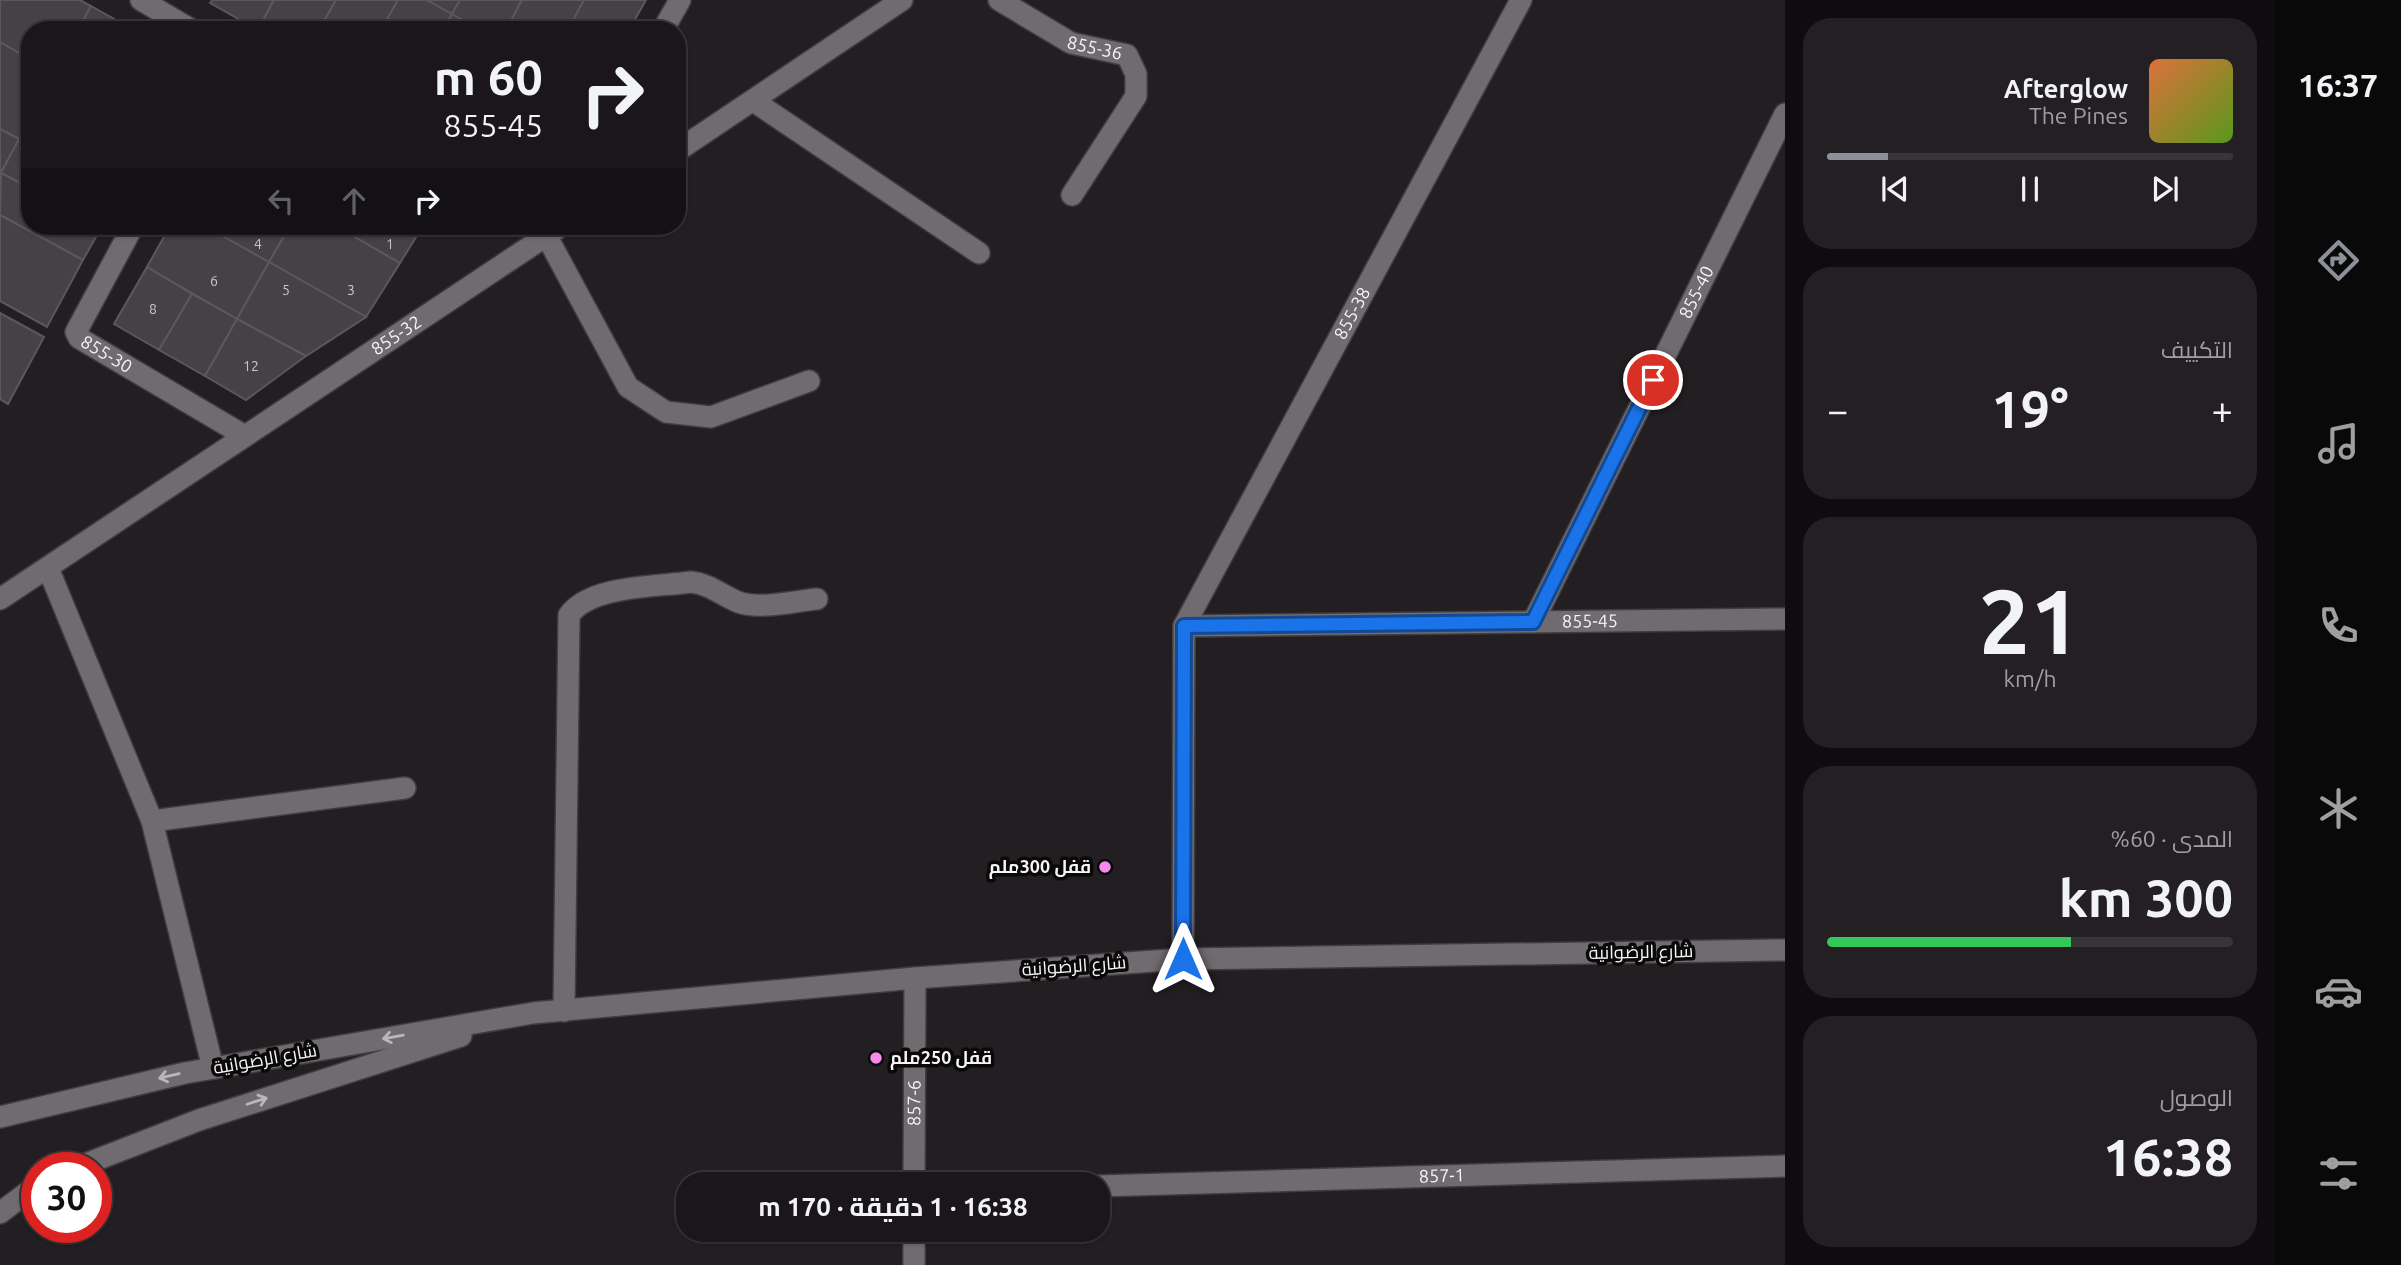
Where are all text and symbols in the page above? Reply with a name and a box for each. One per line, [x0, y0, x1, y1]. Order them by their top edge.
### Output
street label: 855-36 [1065, 31, 1124, 63]
text: 60 m [434, 49, 543, 104]
icon: right [567, 49, 658, 140]
text: 16:37 [2298, 67, 2378, 103]
text: Afterglow [2004, 74, 2128, 103]
text: The Pines [2029, 103, 2128, 128]
text: 855-45 [444, 107, 543, 143]
icon: previous [1876, 170, 1914, 208]
icon: pause [2011, 170, 2049, 208]
icon: next [2146, 170, 2184, 208]
icon: left [262, 182, 300, 220]
icon: ahead [335, 182, 373, 220]
icon: right [408, 182, 446, 220]
house number: 4 [254, 236, 262, 252]
house number: 1 [386, 236, 394, 252]
icon: directions [2314, 236, 2363, 285]
street label: 855-40 [1674, 262, 1717, 321]
house number: 6 [210, 273, 218, 289]
house number: 5 [282, 282, 290, 298]
house number: 3 [347, 282, 355, 298]
street label: 855-38 [1329, 284, 1373, 342]
house number: 8 [149, 301, 157, 317]
street label: 855-32 [367, 311, 425, 358]
street label: 855-30 [78, 331, 136, 376]
text: التكييف [2161, 337, 2233, 362]
pin [1623, 350, 1683, 410]
house number: 12 [243, 358, 259, 374]
icon: arrive [1634, 361, 1672, 399]
text: 19° [1991, 380, 2069, 438]
text: − [1827, 389, 1848, 431]
text: + [2212, 389, 2233, 431]
icon: music [2314, 419, 2363, 468]
text: 21 [1979, 569, 2081, 671]
icon: phone [2314, 601, 2363, 650]
street label: 855-45 [1562, 610, 1618, 631]
text: km/h [2003, 666, 2057, 691]
icon: climate [2314, 784, 2363, 833]
text: المدى · 60% [2111, 826, 2233, 851]
place label: قفل 300ملم [989, 856, 1091, 879]
marker: قفل 300ملم [1097, 859, 1113, 875]
text: 300 km [2059, 869, 2233, 927]
position arrow [1146, 922, 1220, 996]
street label: شارع الرضوانية [1588, 940, 1694, 965]
street label: شارع الرضوانية [1021, 951, 1127, 982]
icon: car [2314, 967, 2363, 1016]
one-way arrow [382, 1031, 405, 1044]
street label: شارع الرضوانية [212, 1039, 319, 1080]
place label: قفل 250ملم [890, 1047, 992, 1070]
marker: قفل 250ملم [868, 1050, 884, 1066]
one-way arrow [158, 1070, 181, 1084]
street label: 857-6 [903, 1080, 924, 1126]
text: الوصول [2160, 1085, 2233, 1110]
one-way arrow [246, 1094, 268, 1107]
text: 16:38 [2103, 1128, 2233, 1186]
icon: filters [2314, 1149, 2363, 1198]
speed limit sign: 30 [21, 1152, 112, 1243]
street label: 857-1 [1419, 1164, 1465, 1186]
text: 16:38 · 1 دقيقة · 170 m [758, 1192, 1028, 1221]

